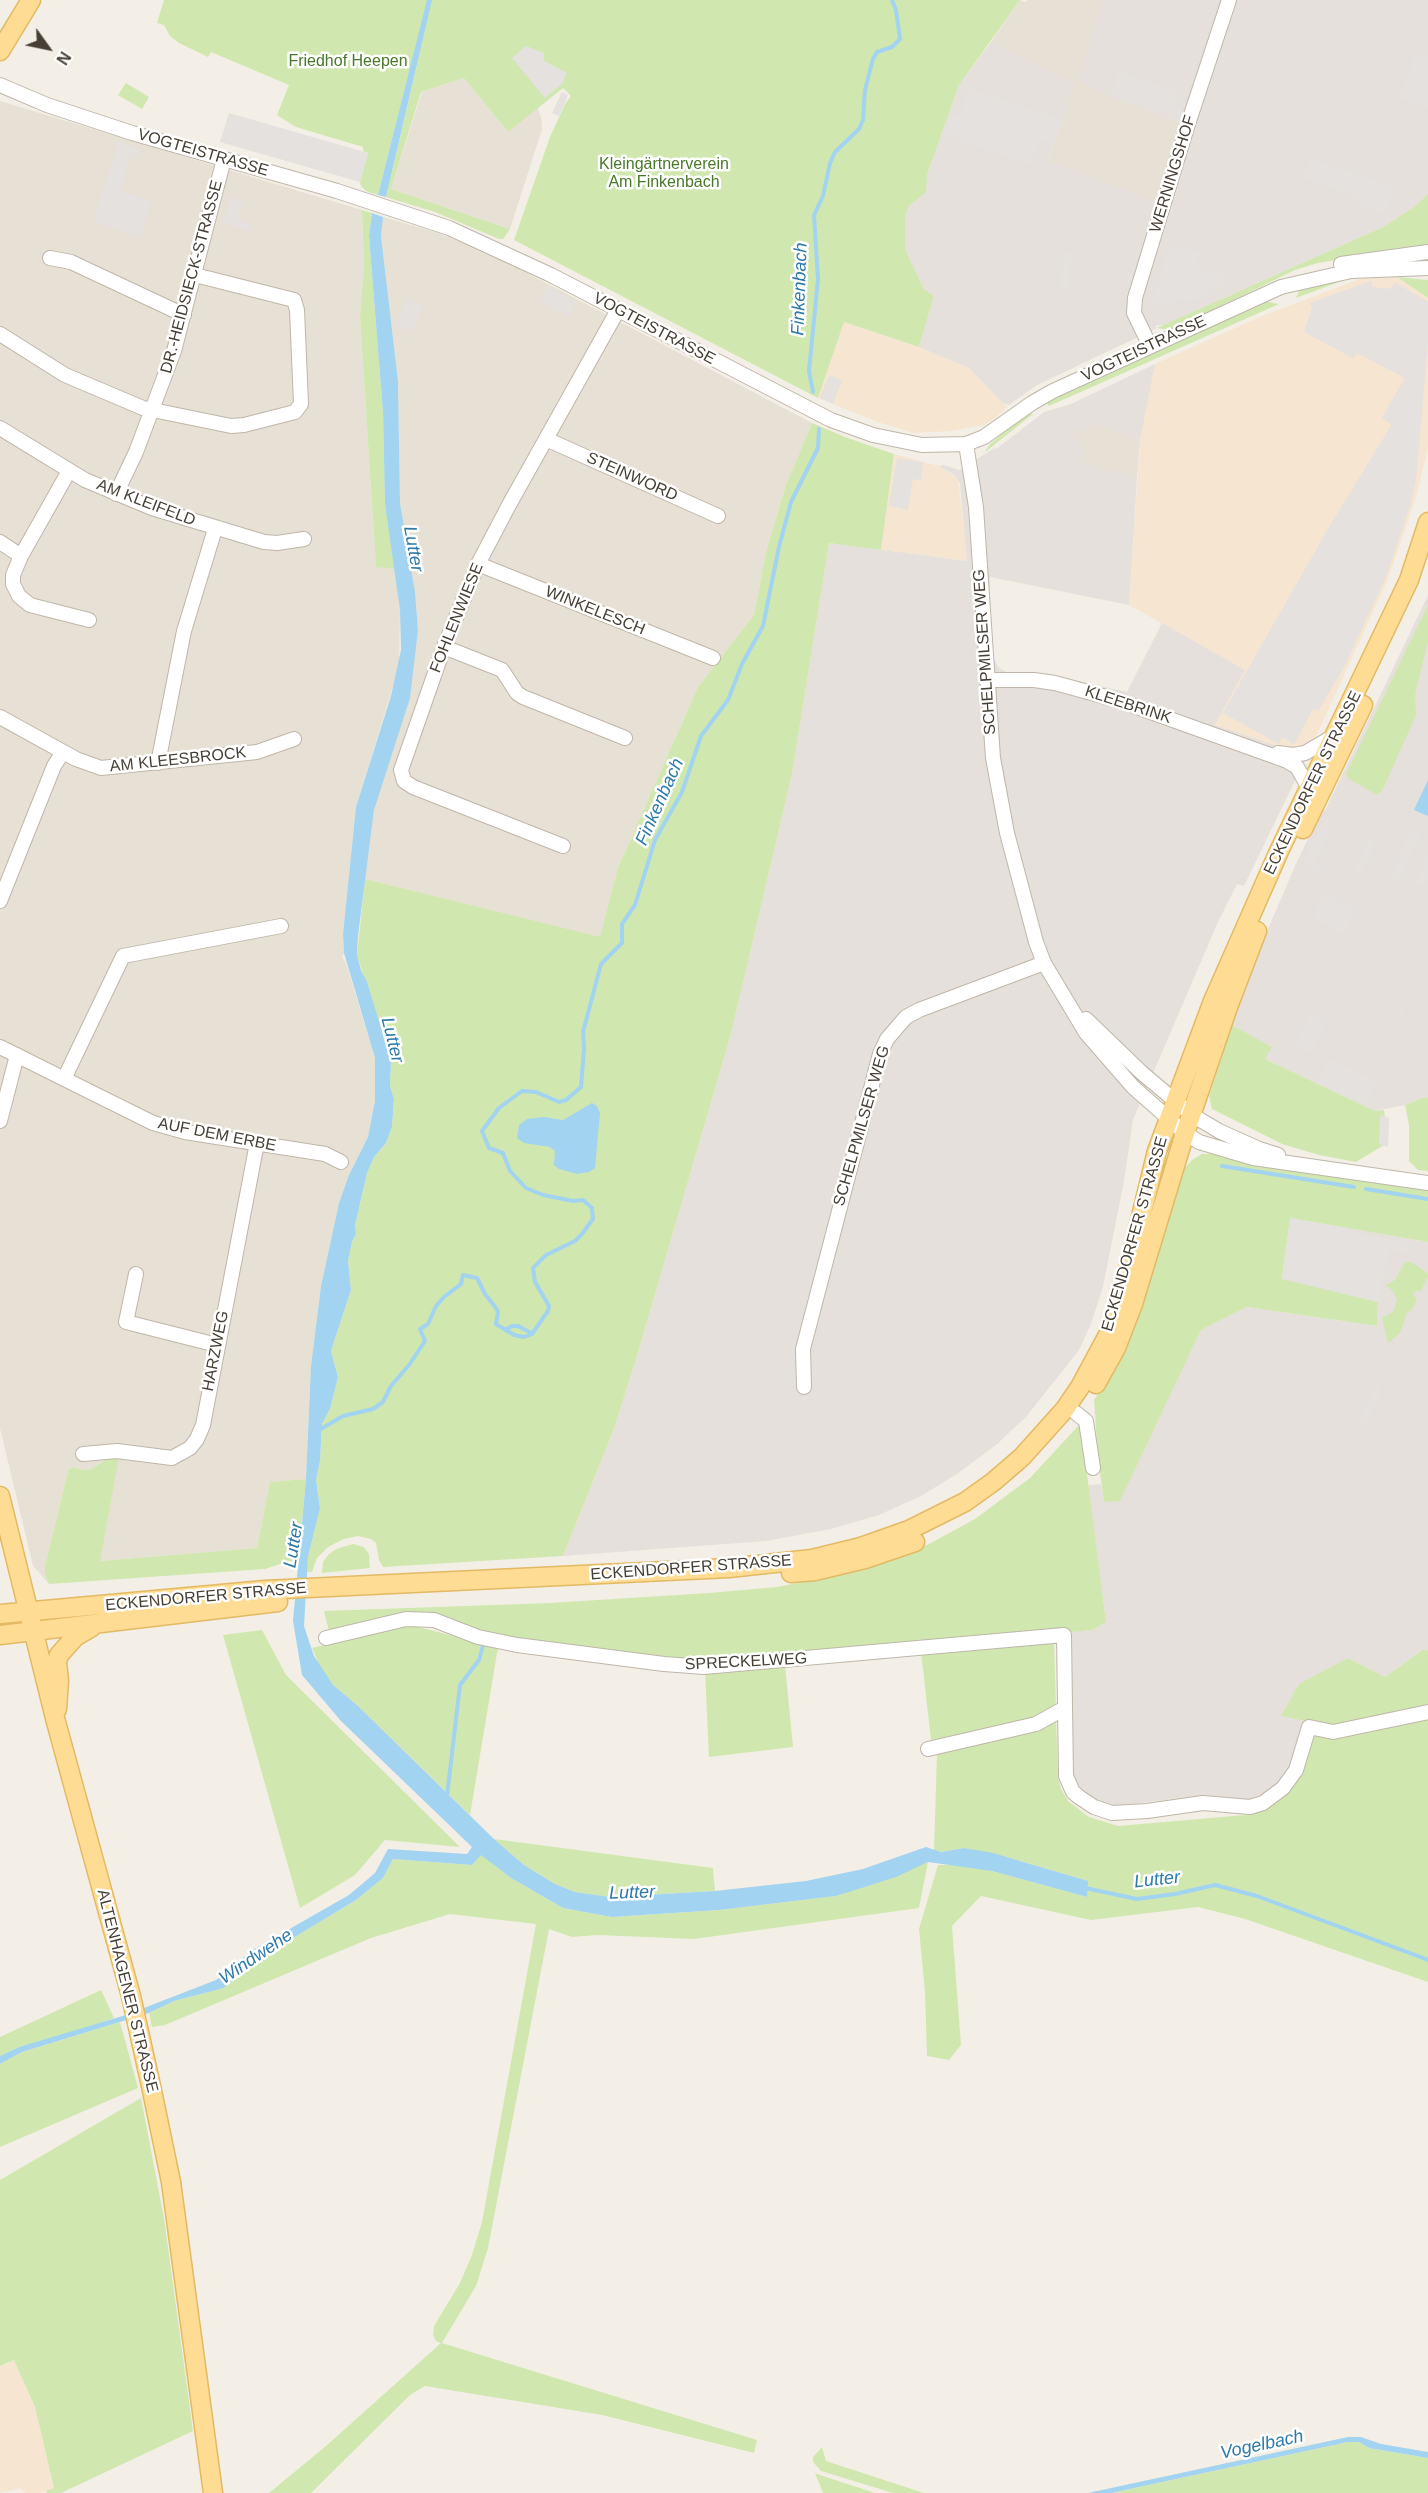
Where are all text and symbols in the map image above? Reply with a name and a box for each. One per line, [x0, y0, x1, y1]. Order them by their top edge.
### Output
north arrow [18, 18, 78, 78]
text: N [53, 49, 74, 68]
park label: Friedhof Heepen [288, 52, 408, 72]
street label: WERNINGSHOF [1146, 113, 1200, 235]
street label: VOGTEISTRASSE [135, 125, 271, 181]
park label: Kleingärtnerverein Am Finkenbach [599, 155, 729, 193]
street label: DR.-HEIDSIECK-STRASSE [157, 178, 227, 376]
water label: Finkenbach [788, 242, 812, 336]
street label: VOGTEISTRASSE [590, 289, 718, 369]
street label: VOGTEISTRASSE [1079, 312, 1209, 386]
street label: STEINWORD [583, 448, 681, 506]
street label: AM KLEIFELD [94, 475, 198, 531]
water label: Lutter [398, 524, 428, 574]
street label: FOHLENWIESE [426, 560, 488, 676]
street label: SCHELPMILSER WEG [970, 568, 1000, 736]
street label: WINKELESCH [542, 582, 648, 640]
street label: KLEEBRINK [1082, 682, 1174, 728]
street label: ECKENDORFER STRASSE [1260, 688, 1366, 878]
street label: AM KLEESBROCK [109, 743, 247, 777]
water label: Finkenbach [631, 755, 689, 849]
water label: Lutter [376, 1015, 408, 1065]
street label: SCHELPMILSER WEG [830, 1043, 894, 1209]
street label: AUF DEM ERBE [156, 1114, 278, 1156]
street label: ECKENDORFER STRASSE [1098, 1134, 1172, 1334]
street label: HARZWEG [199, 1309, 233, 1393]
water label: Lutter [280, 1521, 308, 1569]
street label: ECKENDORFER STRASSE [590, 1551, 792, 1585]
street label: ECKENDORFER STRASSE [105, 1579, 307, 1615]
street label: SPRECKELWEG [684, 1649, 808, 1675]
water label: Lutter [1133, 1867, 1181, 1893]
water label: Lutter [609, 1881, 655, 1905]
street label: ALTENHAGENER STRASSE [92, 1887, 162, 2095]
water label: Windwehe [215, 1925, 297, 1989]
water label: Vogelbach [1218, 2426, 1306, 2464]

